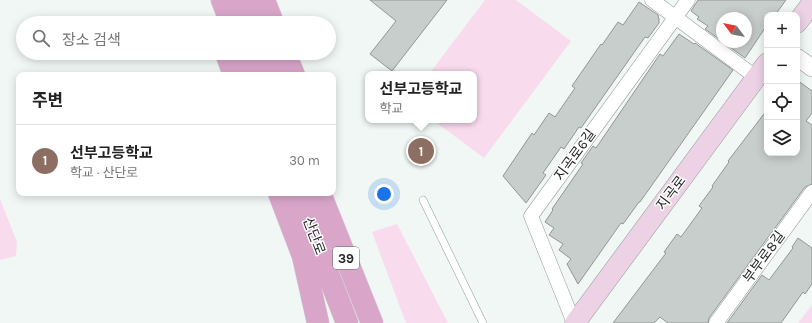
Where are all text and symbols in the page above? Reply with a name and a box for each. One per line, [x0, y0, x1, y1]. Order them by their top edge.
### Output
north arrow [716, 12, 752, 48]
map controls [764, 12, 800, 156]
button: + [764, 12, 800, 48]
search box [16, 16, 336, 60]
icon: search [30, 27, 52, 49]
text: 장소 검색 [62, 31, 121, 49]
button: − [764, 48, 800, 84]
popup [365, 71, 477, 123]
text: 선부고등학교 [380, 80, 462, 98]
button: locate [764, 84, 800, 120]
text: 주변 [32, 90, 63, 110]
text: 학교 [380, 101, 404, 116]
button: layers [764, 120, 800, 156]
street label: 지곡로6길 [551, 126, 599, 184]
pin: 1 [408, 136, 434, 166]
text: 선부고등학교 [70, 144, 153, 162]
text: 1 [43, 153, 47, 168]
text: 30 m [289, 153, 320, 168]
text: 학교 · 산단로 [70, 165, 138, 180]
street label: 지곡로 [653, 172, 689, 214]
your location [374, 184, 394, 204]
street label: 산단로 [299, 215, 329, 257]
street label: 부부로8길 [739, 228, 789, 286]
road number: 39 [333, 247, 359, 269]

